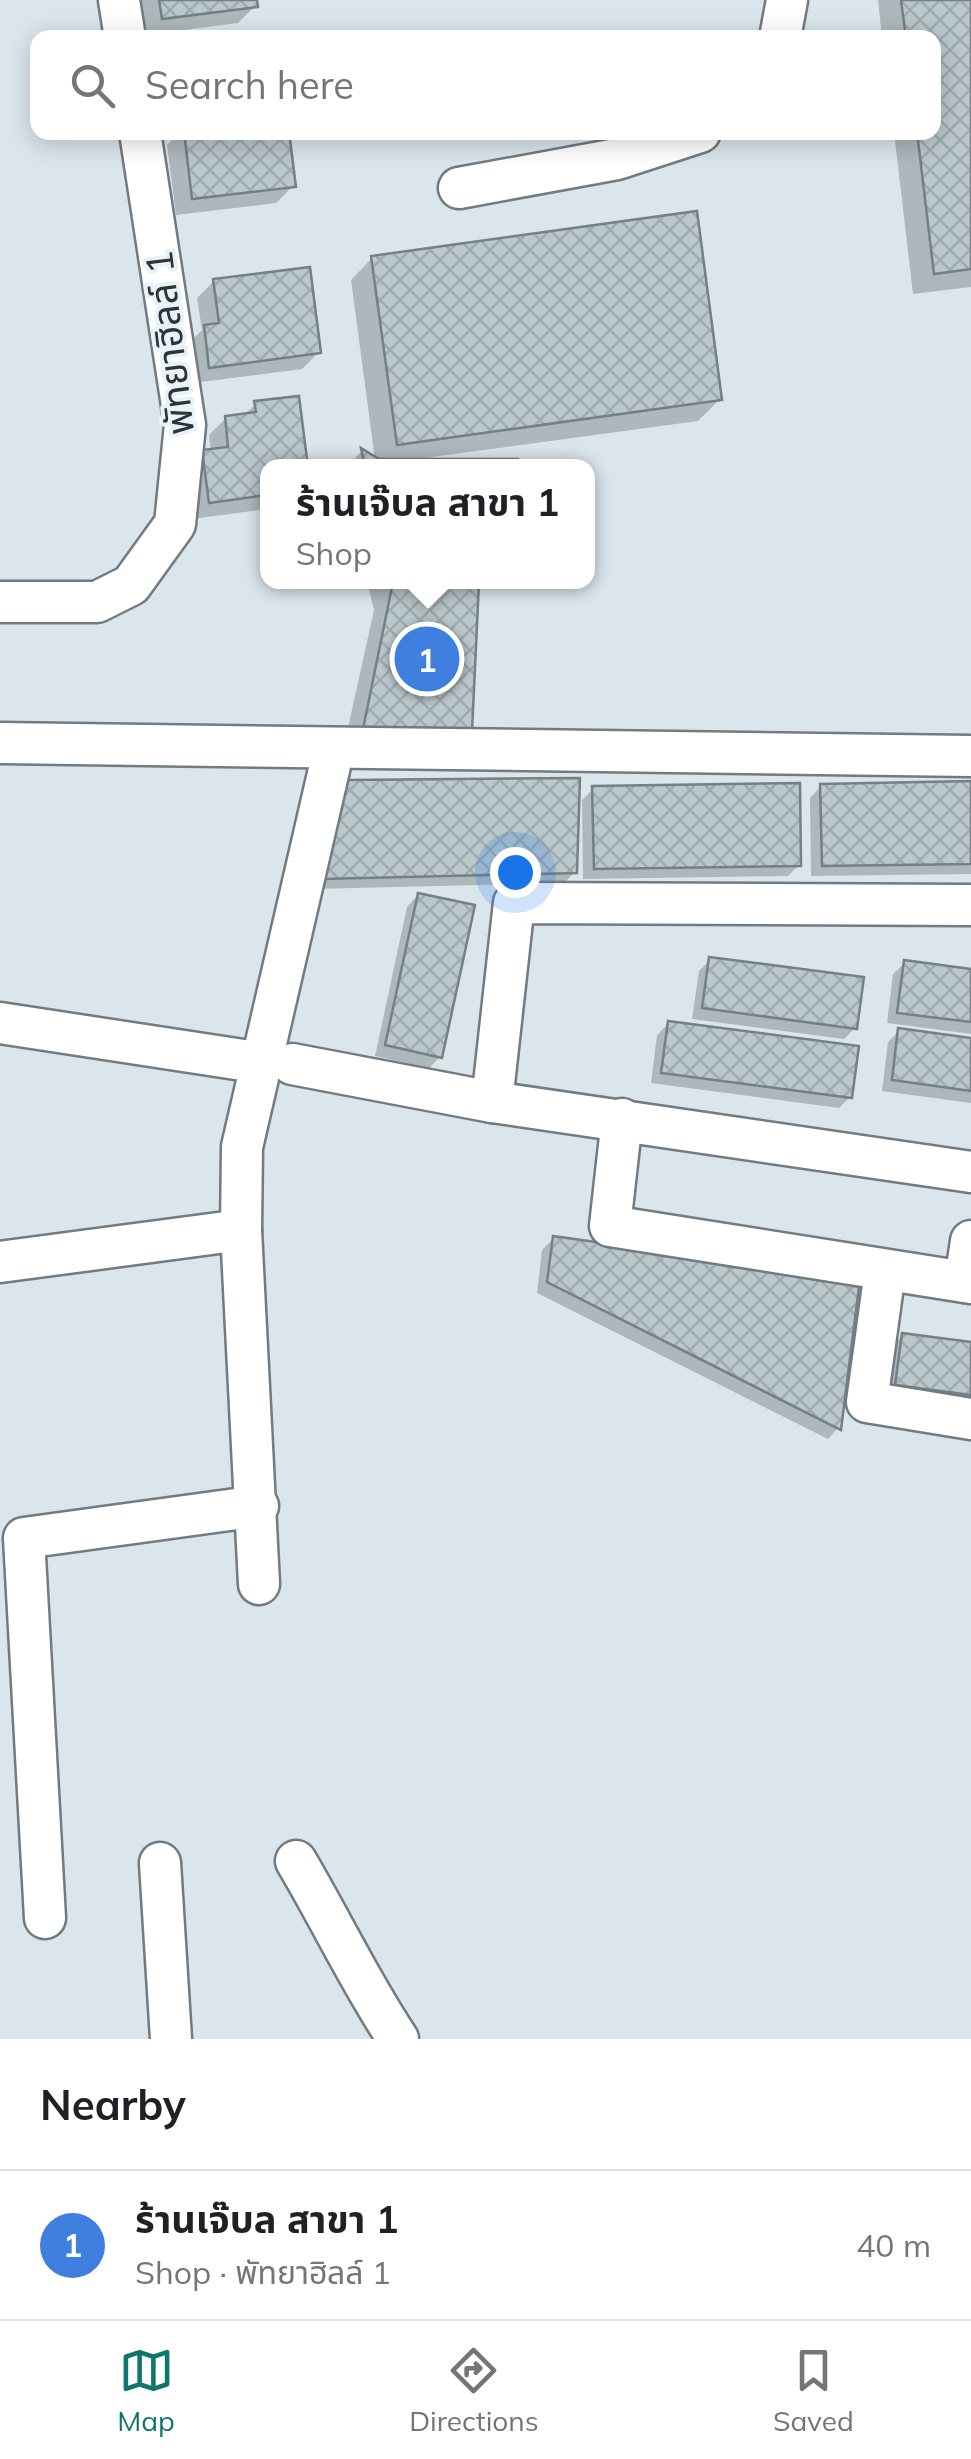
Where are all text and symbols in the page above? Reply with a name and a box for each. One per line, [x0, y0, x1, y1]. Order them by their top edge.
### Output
search box [30, 30, 941, 140]
icon: search [65, 58, 120, 113]
text: Search here [145, 61, 354, 109]
street label: พัทยาฮิลล์ 1 [134, 248, 204, 438]
popup [260, 459, 595, 589]
text: ร้านเจ๊บล สาขา 1 [296, 478, 559, 526]
text: Shop [296, 533, 372, 573]
pin: 1 [394, 622, 460, 696]
your location [490, 847, 541, 898]
text: Nearby [40, 2078, 186, 2131]
text: ร้านเจ๊บล สาขา 1 [135, 2195, 399, 2243]
text: 1 [63, 2225, 82, 2265]
text: 40 m [856, 2225, 931, 2265]
text: Shop · พัทยาฮิลล์ 1 [135, 2252, 391, 2292]
tab: Map [117, 2343, 175, 2438]
tab: Directions [409, 2343, 539, 2438]
tab: Saved [773, 2343, 854, 2438]

